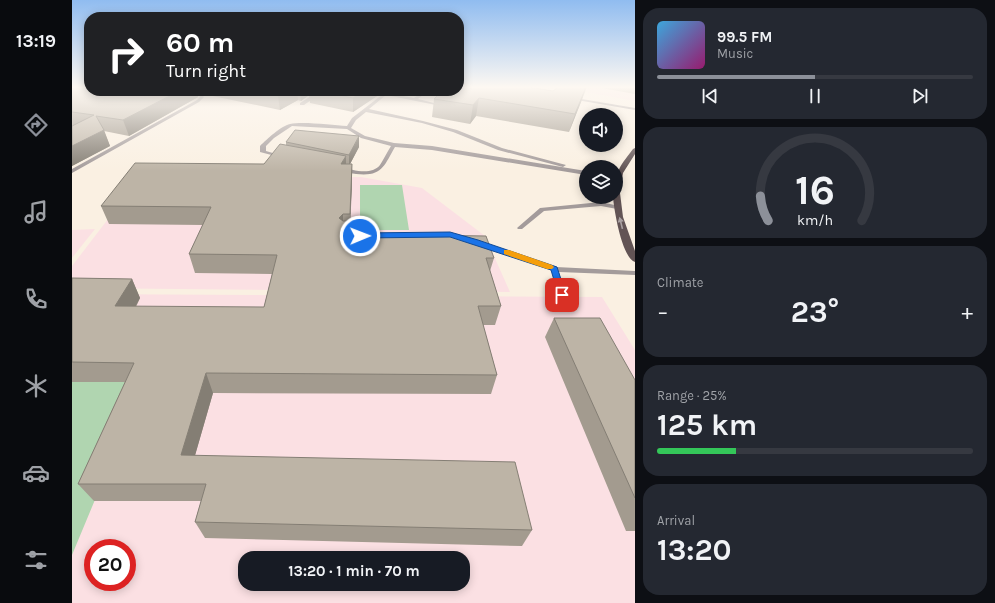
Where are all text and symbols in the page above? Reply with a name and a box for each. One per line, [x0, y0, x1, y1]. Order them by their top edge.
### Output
text: 60 m [166, 26, 234, 59]
icon: right [100, 28, 152, 80]
text: 99.5 FM [717, 28, 772, 46]
text: 13:19 [16, 30, 56, 52]
text: Music [717, 46, 753, 61]
text: Turn right [166, 60, 246, 82]
icon: previous [699, 85, 721, 107]
icon: pause [804, 85, 826, 107]
icon: next [909, 85, 931, 107]
map controls [579, 108, 623, 204]
button: sound [579, 108, 623, 152]
icon: directions [22, 111, 50, 139]
button: layers [579, 160, 623, 204]
text: 16 [795, 165, 835, 213]
icon: music [22, 198, 50, 226]
text: km/h [797, 211, 833, 228]
position arrow [339, 215, 381, 257]
one-way arrow [618, 217, 624, 229]
text: Climate [657, 275, 703, 290]
pin [545, 278, 579, 312]
icon: arrive [551, 284, 573, 306]
icon: phone [22, 285, 50, 313]
text: 23° [791, 294, 839, 330]
text: − [657, 299, 669, 325]
text: + [961, 299, 973, 325]
icon: climate [22, 372, 50, 400]
text: Range · 25% [657, 388, 727, 403]
text: 125 km [657, 407, 757, 443]
icon: car [22, 459, 50, 487]
text: Arrival [657, 513, 695, 528]
text: 13:20 [657, 532, 732, 568]
speed limit sign: 20 [84, 539, 136, 591]
icon: filters [22, 546, 50, 574]
text: 13:20 · 1 min · 70 m [288, 562, 420, 580]

